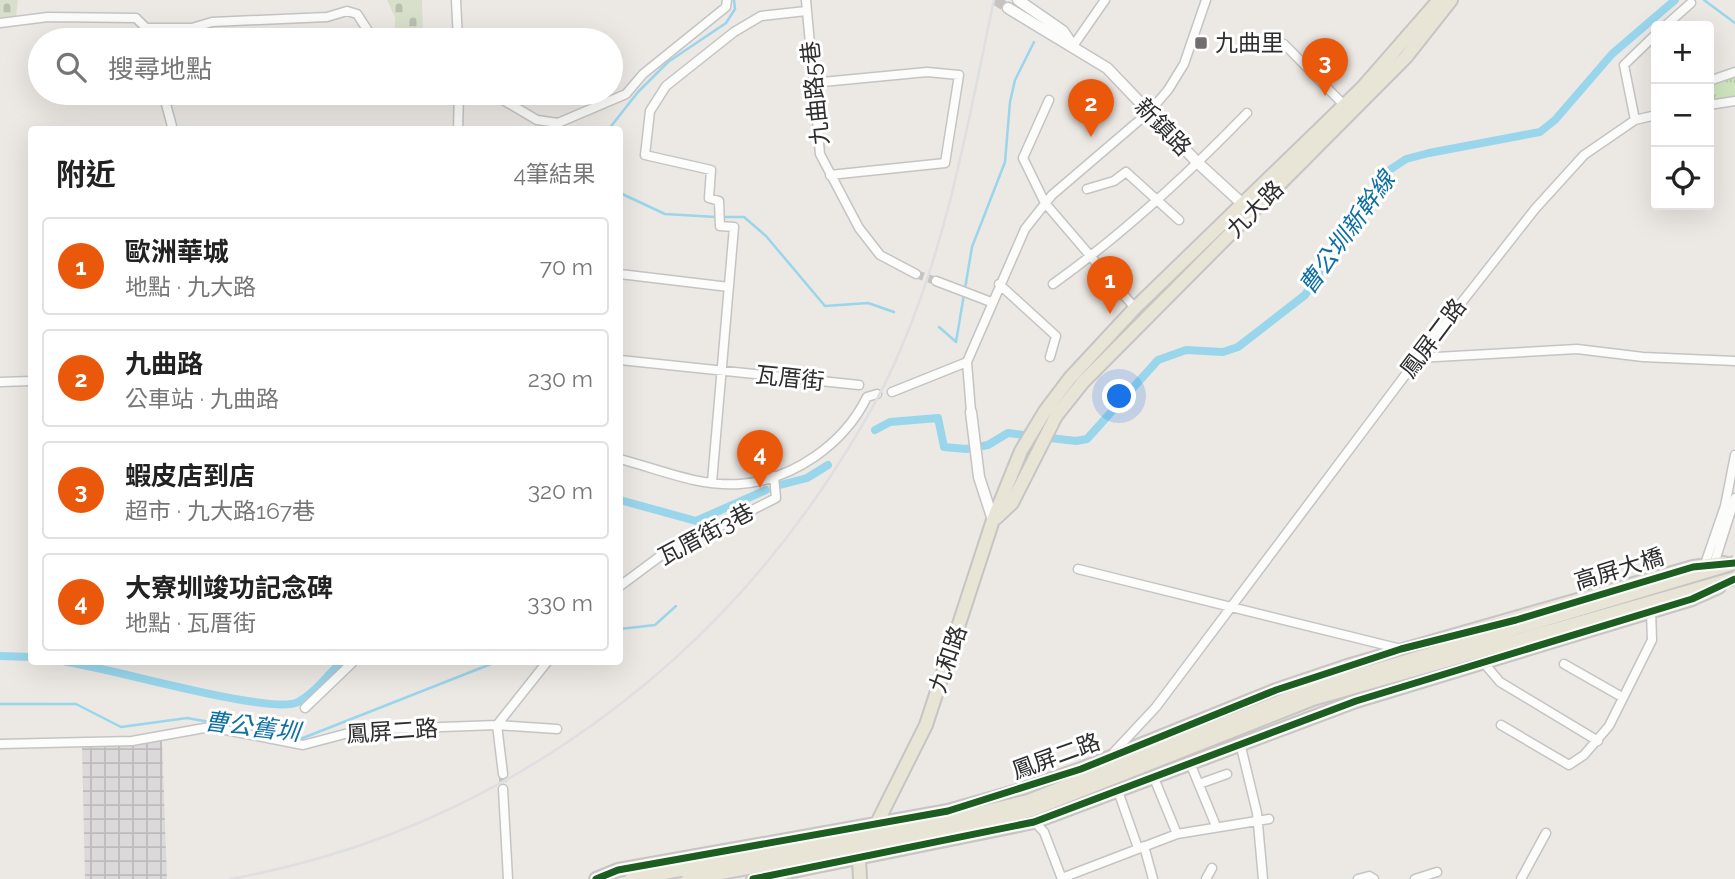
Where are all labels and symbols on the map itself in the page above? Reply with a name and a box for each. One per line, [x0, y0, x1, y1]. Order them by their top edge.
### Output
place label: 九曲里 [1215, 29, 1284, 56]
marker: 九曲里 [1193, 35, 1209, 51]
pin: 3 [1302, 38, 1348, 96]
street label: 九曲路5巷 [796, 40, 833, 146]
pin: 2 [1068, 79, 1114, 137]
street label: 新鎮路 [1130, 92, 1197, 161]
water label: 曹公圳新幹線 [1293, 164, 1402, 299]
street label: 九大路 [1221, 175, 1289, 243]
pin: 1 [1087, 256, 1133, 314]
street label: 鳳屏二路 [1394, 293, 1471, 383]
street label: 瓦厝街 [754, 360, 826, 395]
your location [1102, 379, 1136, 413]
pin: 4 [737, 430, 783, 488]
street label: 瓦厝街3巷 [653, 497, 758, 570]
street label: 高屏大橋 [1571, 542, 1667, 595]
street label: 九和路 [924, 622, 972, 696]
water label: 曹公舊圳 [203, 706, 304, 747]
street label: 鳳屏二路 [345, 714, 439, 747]
street label: 鳳屏二路 [1008, 727, 1104, 784]

